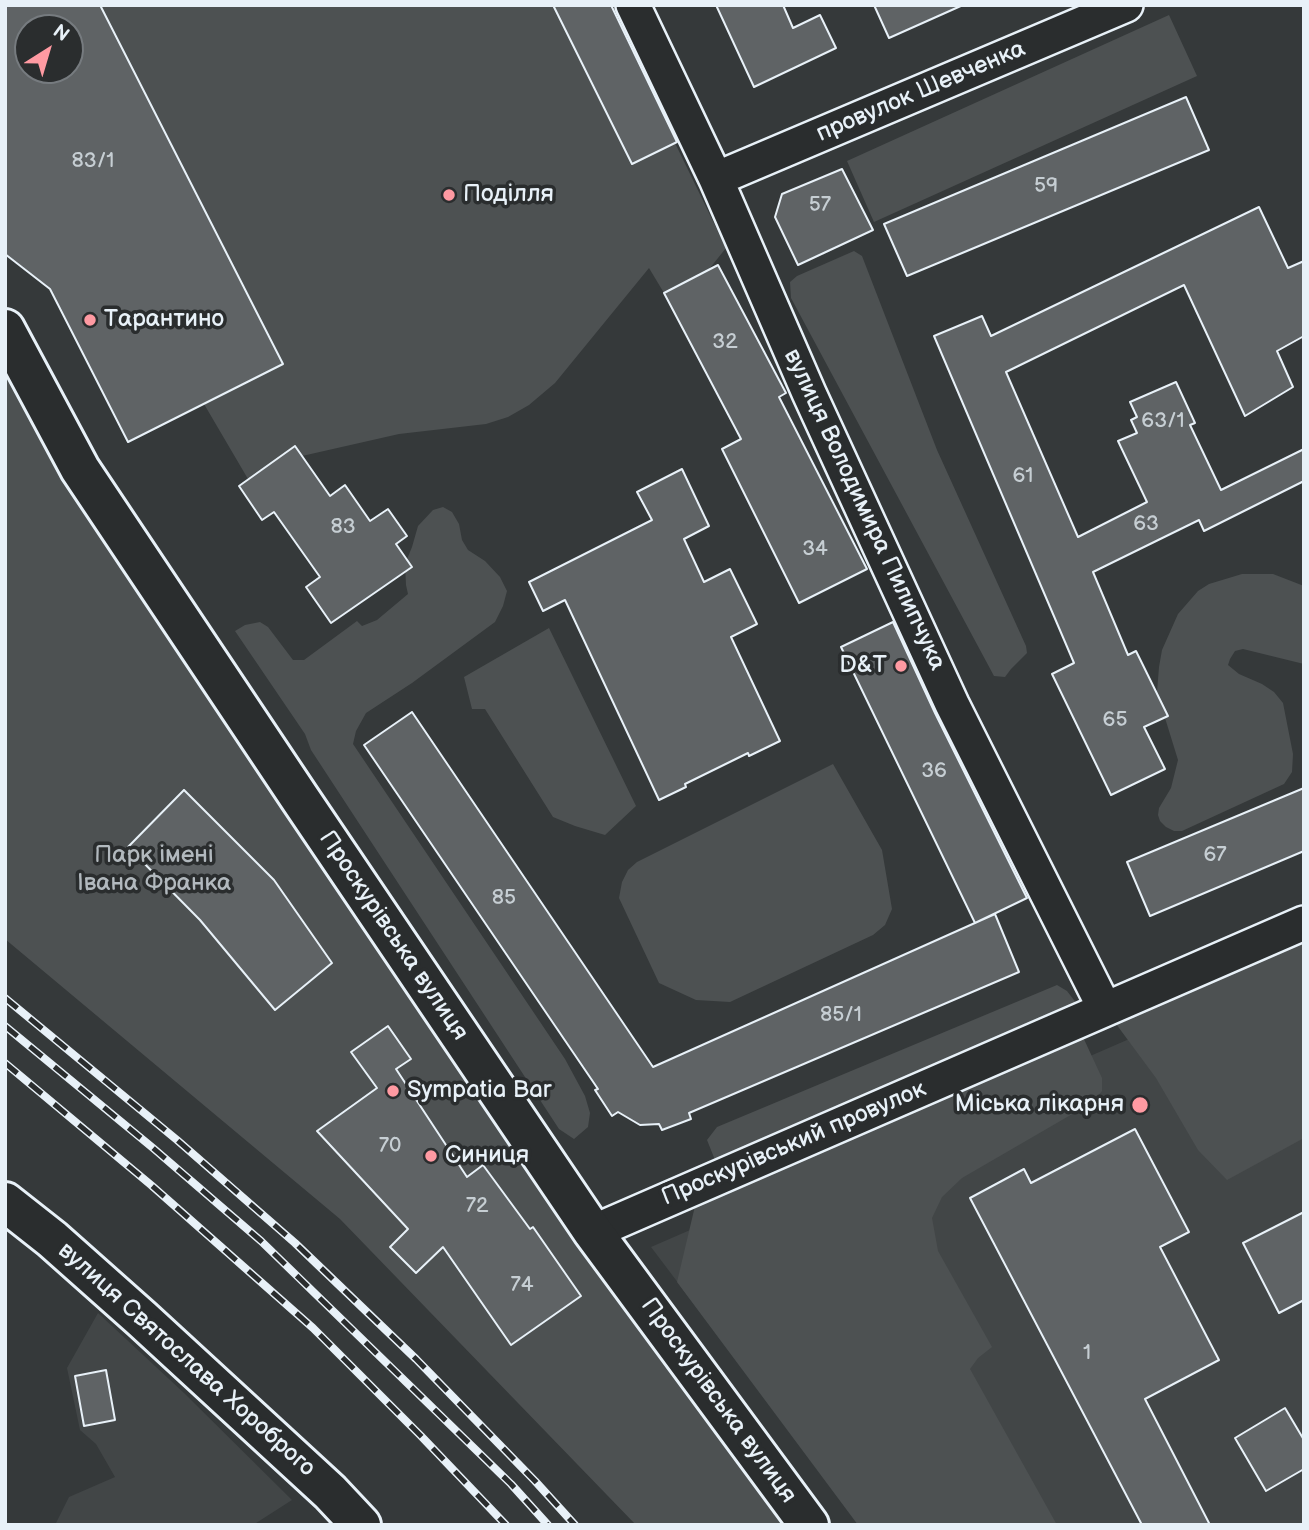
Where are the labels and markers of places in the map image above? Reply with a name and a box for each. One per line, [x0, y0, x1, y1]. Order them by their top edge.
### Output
place label: Поділля [463, 181, 554, 209]
marker: Поділля [441, 187, 457, 203]
place label: Тарантино [104, 306, 224, 334]
marker: Тарантино [82, 312, 98, 328]
place label: D&T [839, 652, 887, 680]
marker: D&T [893, 658, 909, 674]
place label: Sympatia Bar [407, 1077, 551, 1105]
marker: Sympatia Bar [385, 1083, 401, 1099]
place label: Міська лікарня [955, 1091, 1124, 1119]
marker: Міська лікарня [1130, 1095, 1150, 1115]
place label: Синиця [445, 1142, 529, 1170]
marker: Синиця [423, 1148, 439, 1164]

